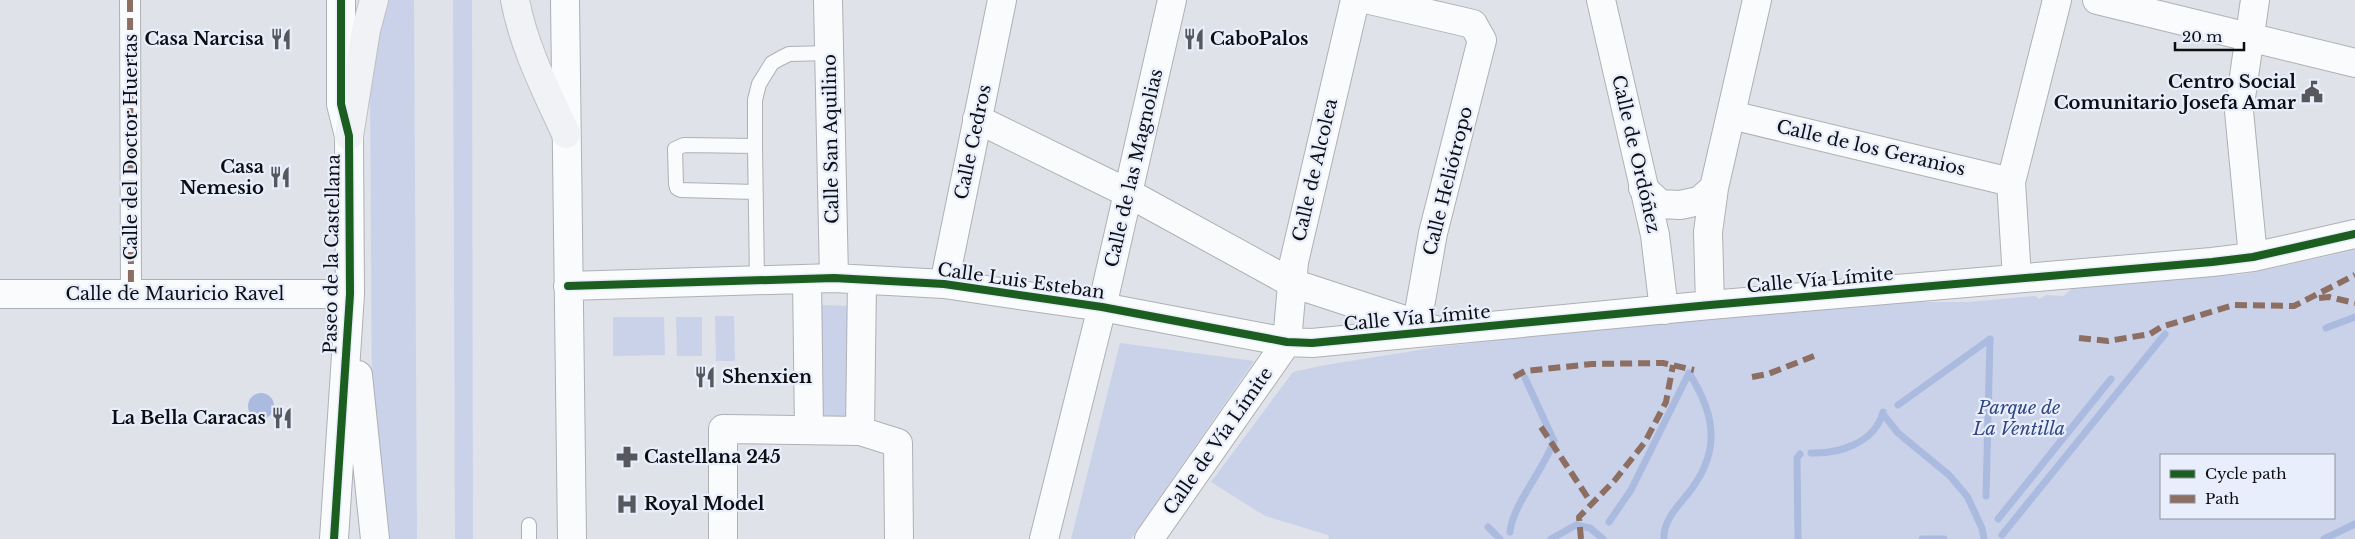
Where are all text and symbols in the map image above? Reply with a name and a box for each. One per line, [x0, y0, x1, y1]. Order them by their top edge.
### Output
scale bar [2175, 20, 2244, 52]
restaurant icon: Casa Narcisa [268, 26, 294, 52]
restaurant icon: CaboPalos [1181, 26, 1207, 52]
text: 20 m [2182, 27, 2222, 46]
place label: Casa Narcisa [144, 28, 265, 50]
place label: CaboPalos [1210, 28, 1308, 50]
street label: Calle del Doctor Huertas [120, 34, 142, 260]
street label: Calle San Aquilino [819, 54, 843, 224]
street label: Calle de las Magnolias [1100, 67, 1168, 269]
place label: Centro Social Comunitario Josefa Amar [2054, 71, 2297, 114]
street label: Calle de Ordóñez [1607, 73, 1665, 235]
public building icon: Centro Social Comunitario Josefa Amar [2299, 79, 2325, 105]
street label: Calle Cedros [950, 83, 996, 201]
street label: Calle de Alcolea [1288, 96, 1342, 244]
street label: Calle Heliótropo [1419, 104, 1477, 258]
street label: Calle de los Geranios [1774, 116, 1968, 180]
street label: Paseo de la Castellana [319, 154, 345, 354]
place label: Casa Nemesio [180, 156, 265, 199]
restaurant icon: Casa Nemesio [267, 164, 293, 190]
street label: Calle Luis Esteban [936, 258, 1106, 304]
street label: Calle Vía Límite [1746, 263, 1894, 297]
street label: Calle de Mauricio Ravel [66, 283, 285, 305]
street label: Calle Vía Límite [1343, 301, 1491, 335]
street label: Calle de Vía Límite [1159, 363, 1277, 519]
restaurant icon: Shenxien [692, 364, 718, 390]
place label: Shenxien [722, 366, 812, 388]
park label: Parque de La Ventilla [1972, 397, 2065, 440]
restaurant icon: La Bella Caracas [269, 405, 295, 431]
place label: La Bella Caracas [111, 407, 266, 429]
pharmacy icon: Castellana 245 [614, 444, 640, 470]
place label: Castellana 245 [644, 446, 781, 468]
legend [2160, 454, 2335, 519]
text: Cycle path [2205, 464, 2287, 483]
text: Path [2205, 489, 2239, 508]
hospital icon: Royal Model [614, 491, 640, 517]
place label: Royal Model [644, 493, 765, 515]

